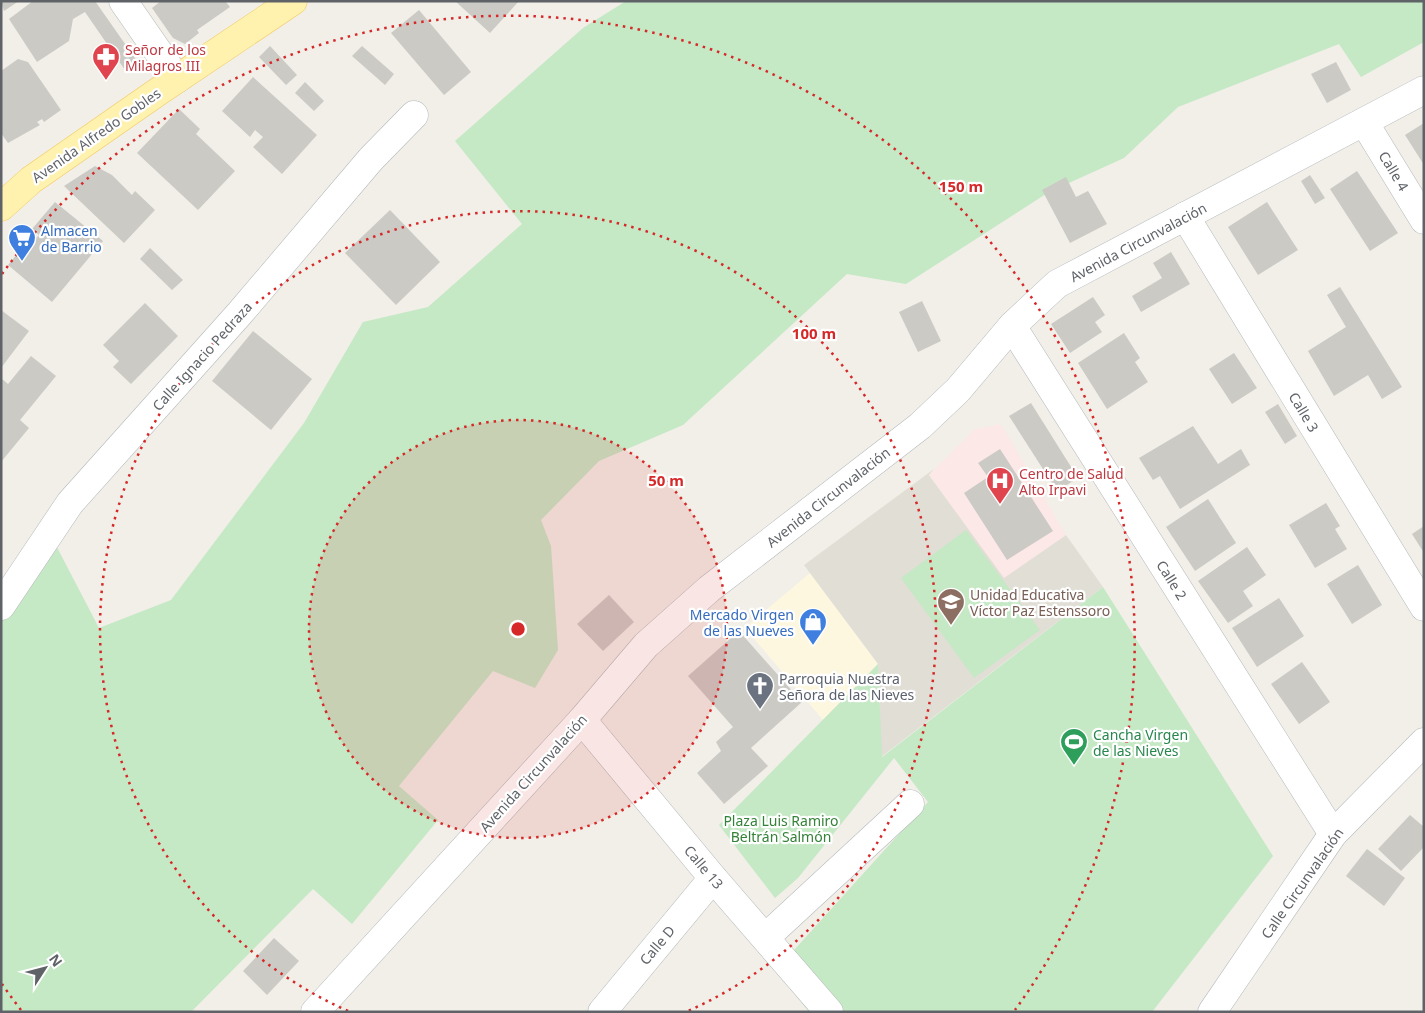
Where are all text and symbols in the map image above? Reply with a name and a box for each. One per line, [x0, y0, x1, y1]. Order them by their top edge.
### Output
place label: Señor de los Milagros III [125, 40, 206, 75]
pharmacy icon: Señor de los Milagros III [91, 42, 121, 81]
street label: Avenida Alfredo Gobles [28, 83, 164, 187]
street label: Calle 4 [1375, 147, 1413, 195]
text: 150 m [939, 176, 983, 196]
street label: Avenida Circunvalación [1066, 198, 1210, 286]
place label: Almacen de Barrio [41, 221, 102, 256]
supermarket icon: Almacen de Barrio [7, 223, 37, 262]
street label: Calle Ignacio Pedraza [148, 297, 256, 415]
text: 100 m [792, 323, 836, 343]
street label: Calle 3 [1285, 388, 1323, 436]
street label: Avenida Circunvalación [762, 443, 894, 551]
place label: Centro de Salud Alto Irpavi [1019, 464, 1124, 499]
hospital icon: Centro de Salud Alto Irpavi [985, 466, 1015, 505]
text: 50 m [648, 470, 684, 490]
street label: Calle 2 [1152, 557, 1192, 603]
place label: Unidad Educativa Víctor Paz Estenssoro [970, 585, 1110, 620]
school or university icon: Unidad Educativa Víctor Paz Estenssoro [936, 587, 966, 626]
place label: Mercado Virgen de las Nueves [690, 605, 794, 640]
shop icon: Mercado Virgen de las Nueves [798, 607, 828, 646]
centre of rings [509, 620, 527, 638]
place label: Parroquia Nuestra Señora de las Nieves [779, 669, 915, 704]
church icon: Parroquia Nuestra Señora de las Nieves [745, 671, 775, 710]
street label: Avenida Circunvalación [475, 710, 591, 836]
place label: Cancha Virgen de las Nieves [1093, 725, 1188, 760]
sports icon: Cancha Virgen de las Nieves [1059, 727, 1089, 766]
park label: Plaza Luis Ramiro Beltrán Salmón [723, 811, 839, 846]
street label: Calle Circunvalación [1257, 824, 1347, 942]
street label: Calle 13 [680, 841, 728, 893]
street label: Calle D [635, 921, 679, 969]
north arrow [20, 943, 70, 993]
text: N [45, 950, 67, 970]

